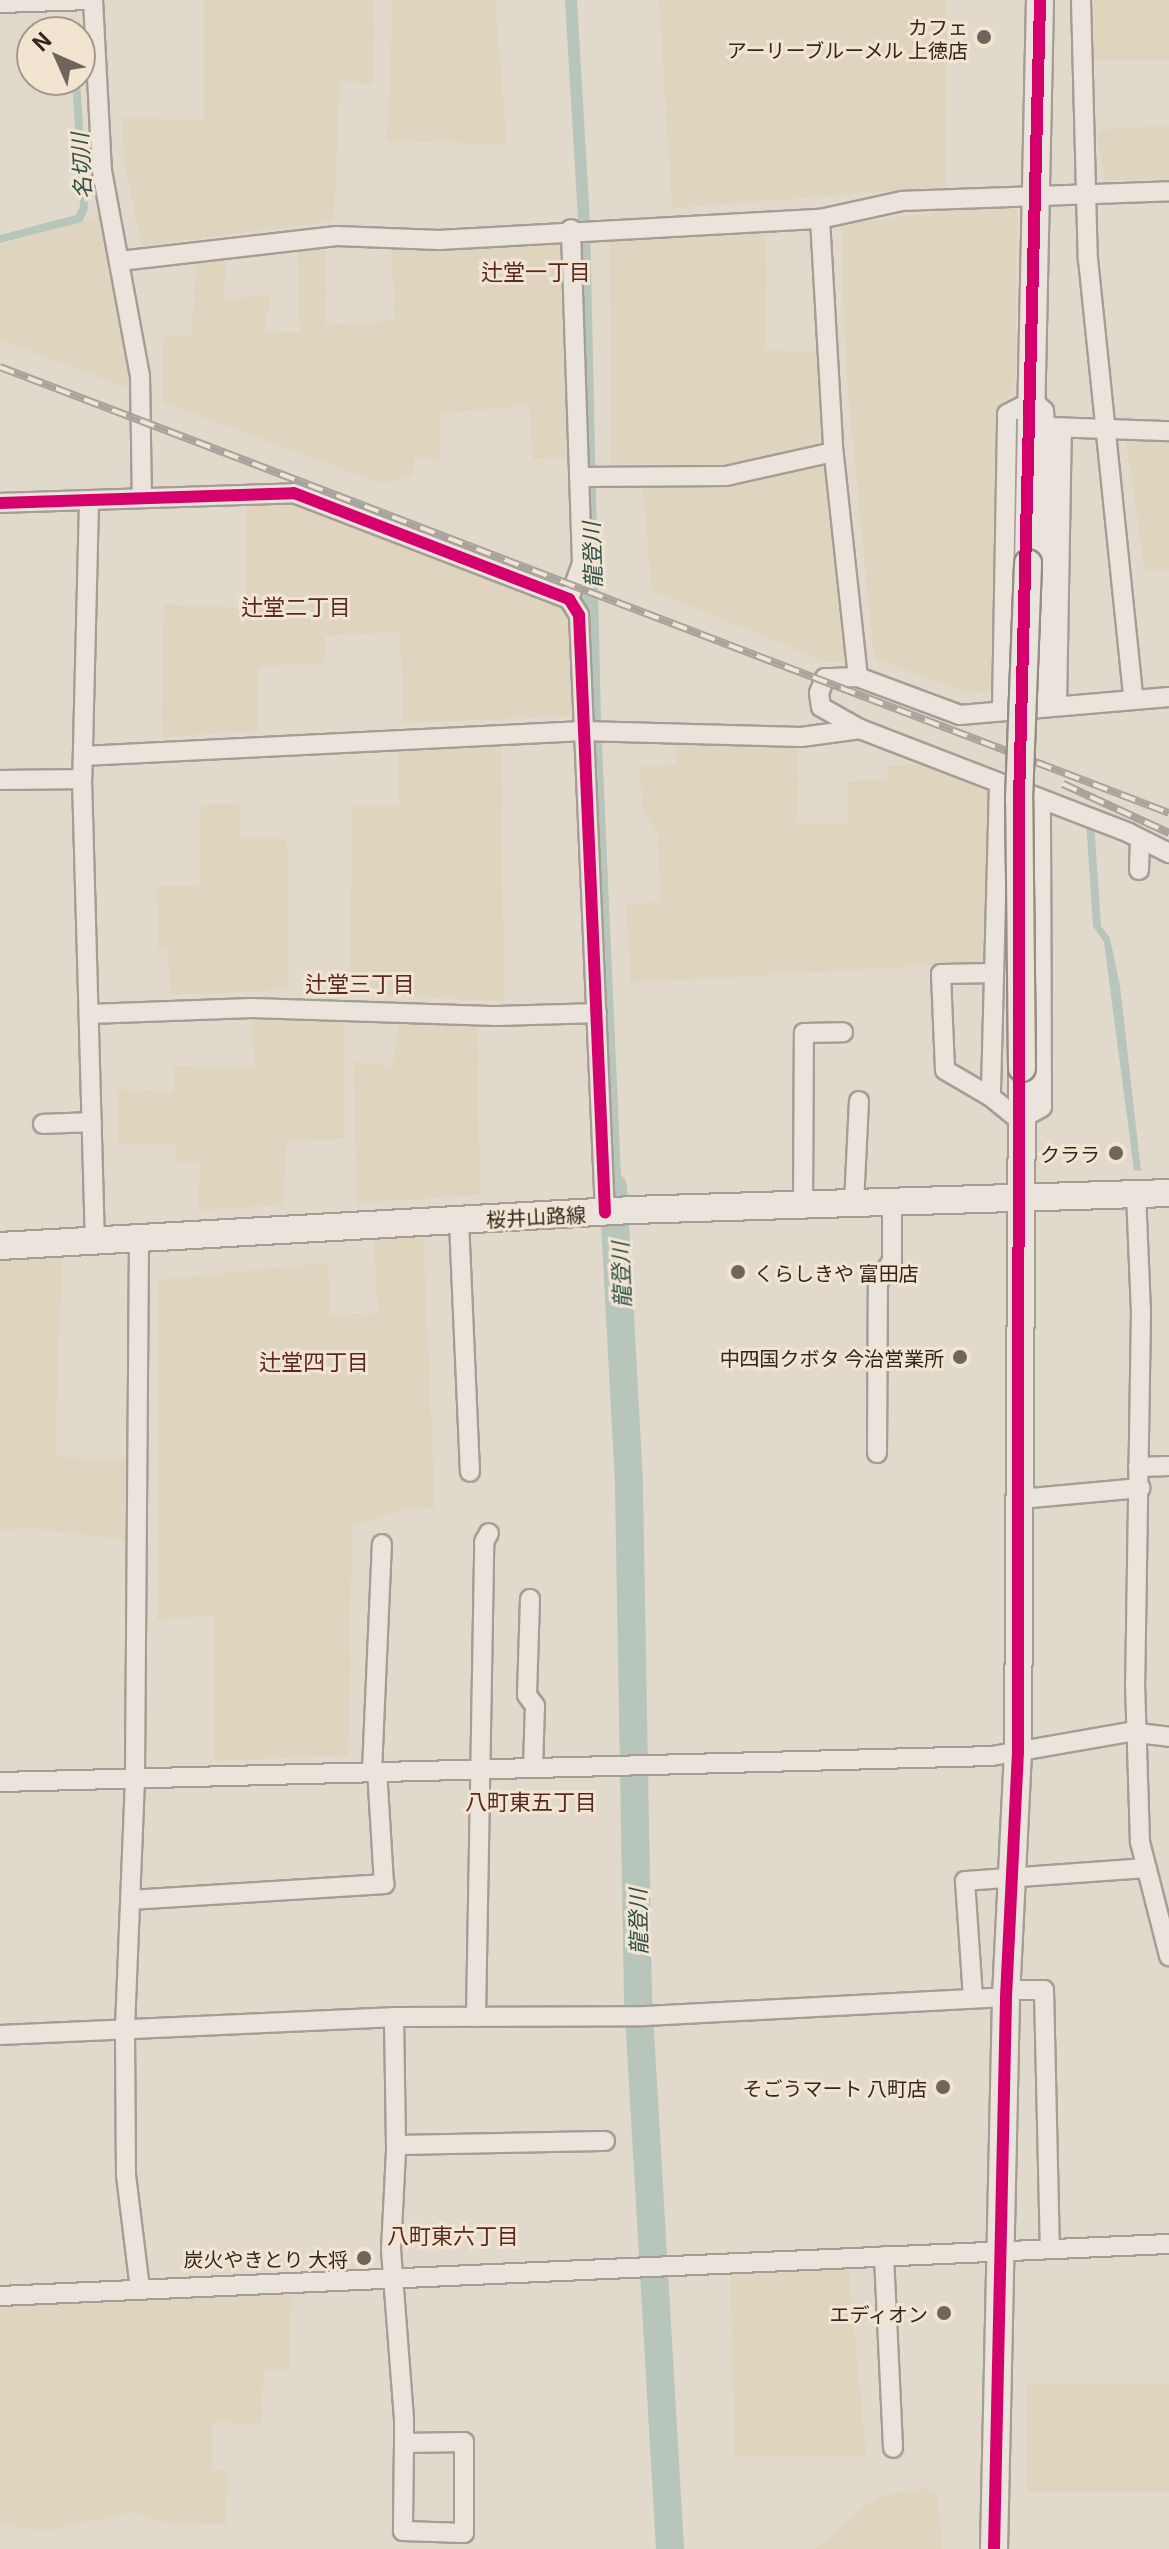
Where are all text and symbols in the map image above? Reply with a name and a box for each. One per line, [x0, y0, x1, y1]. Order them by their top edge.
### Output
place label: カフェ アーリーブルーメル 上徳店 [725, 14, 968, 61]
north arrow [16, 16, 96, 96]
text: N [23, 23, 58, 58]
marker: カフェ アーリーブルーメル 上徳店 [975, 28, 993, 46]
water label: 名切川 [65, 132, 95, 200]
district label: 辻堂一丁目 [481, 258, 591, 284]
water label: 龍登川 [577, 522, 605, 588]
district label: 辻堂二丁目 [241, 593, 351, 619]
district label: 辻堂三丁目 [305, 970, 415, 996]
place label: クララ [1040, 1141, 1100, 1165]
marker: クララ [1107, 1144, 1125, 1162]
street label: 桜井山路線 [485, 1201, 587, 1231]
water label: 龍登川 [606, 1242, 634, 1308]
place label: くらしきや 富田店 [754, 1260, 918, 1284]
marker: くらしきや 富田店 [729, 1263, 747, 1281]
place label: 中四国クボタ 今治営業所 [720, 1345, 944, 1369]
district label: 辻堂四丁目 [259, 1348, 369, 1374]
marker: 中四国クボタ 今治営業所 [951, 1348, 969, 1366]
district label: 八町東五丁目 [465, 1788, 597, 1814]
water label: 龍登川 [623, 1889, 651, 1955]
place label: そごうマート 八町店 [743, 2075, 927, 2099]
marker: そごうマート 八町店 [934, 2078, 952, 2096]
district label: 八町東六丁目 [387, 2222, 519, 2248]
place label: 炭火やきとり 大将 [184, 2246, 348, 2270]
marker: 炭火やきとり 大将 [355, 2249, 373, 2267]
place label: エディオン [828, 2301, 928, 2325]
marker: エディオン [935, 2304, 953, 2322]

